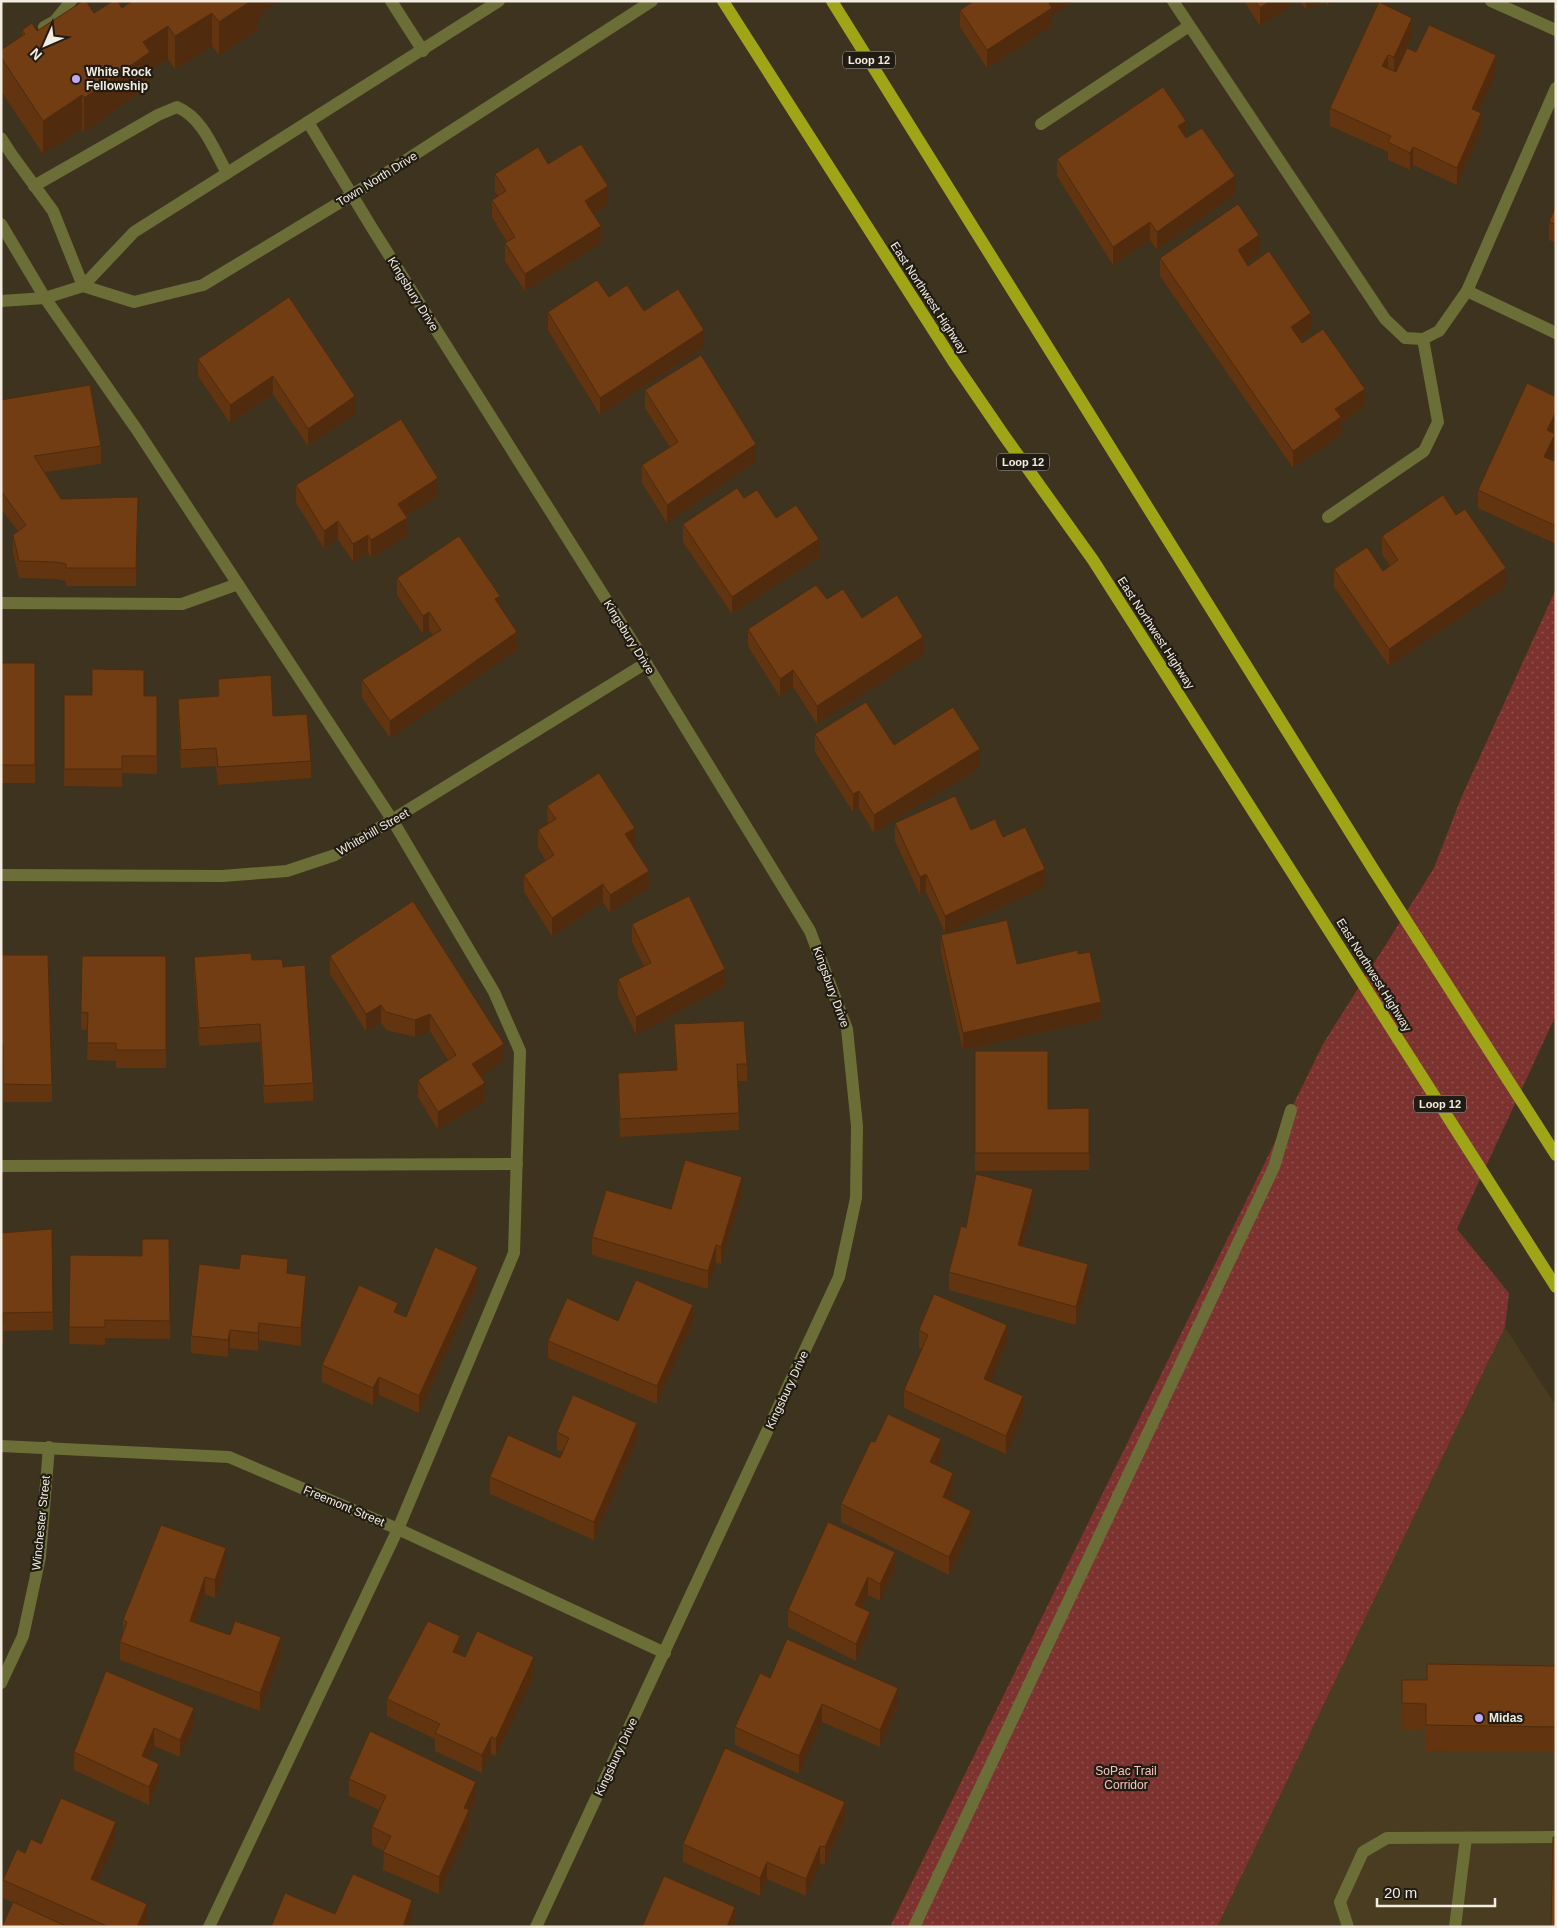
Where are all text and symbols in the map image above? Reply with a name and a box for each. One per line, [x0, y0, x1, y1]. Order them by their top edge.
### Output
north arrow [20, 20, 70, 70]
text: N [27, 45, 45, 63]
road number: Loop 12 [843, 52, 895, 68]
place label: White Rock Fellowship [86, 65, 152, 93]
marker: White Rock Fellowship [70, 73, 82, 85]
street label: Town North Drive [334, 149, 420, 209]
street label: East Northwest Highway [888, 239, 970, 357]
street label: Kingsbury Drive [385, 254, 442, 334]
road number: Loop 12 [997, 454, 1049, 471]
street label: East Northwest Highway [1115, 574, 1197, 692]
street label: Kingsbury Drive [601, 597, 658, 677]
street label: Whitehill Street [335, 805, 412, 858]
street label: East Northwest Highway [1333, 916, 1415, 1034]
street label: Kingsbury Drive [810, 945, 852, 1029]
road number: Loop 12 [1414, 1096, 1466, 1112]
street label: Kingsbury Drive [763, 1348, 811, 1431]
street label: Winchester Street [29, 1474, 53, 1571]
street label: Freemont Street [301, 1483, 387, 1530]
place label: Midas [1489, 1711, 1523, 1725]
marker: Midas [1473, 1712, 1485, 1724]
street label: Kingsbury Drive [592, 1715, 640, 1798]
park label: SoPac Trail Corridor [1095, 1764, 1157, 1792]
scale bar [1377, 1876, 1494, 1908]
text: 20 m [1384, 1884, 1417, 1901]

